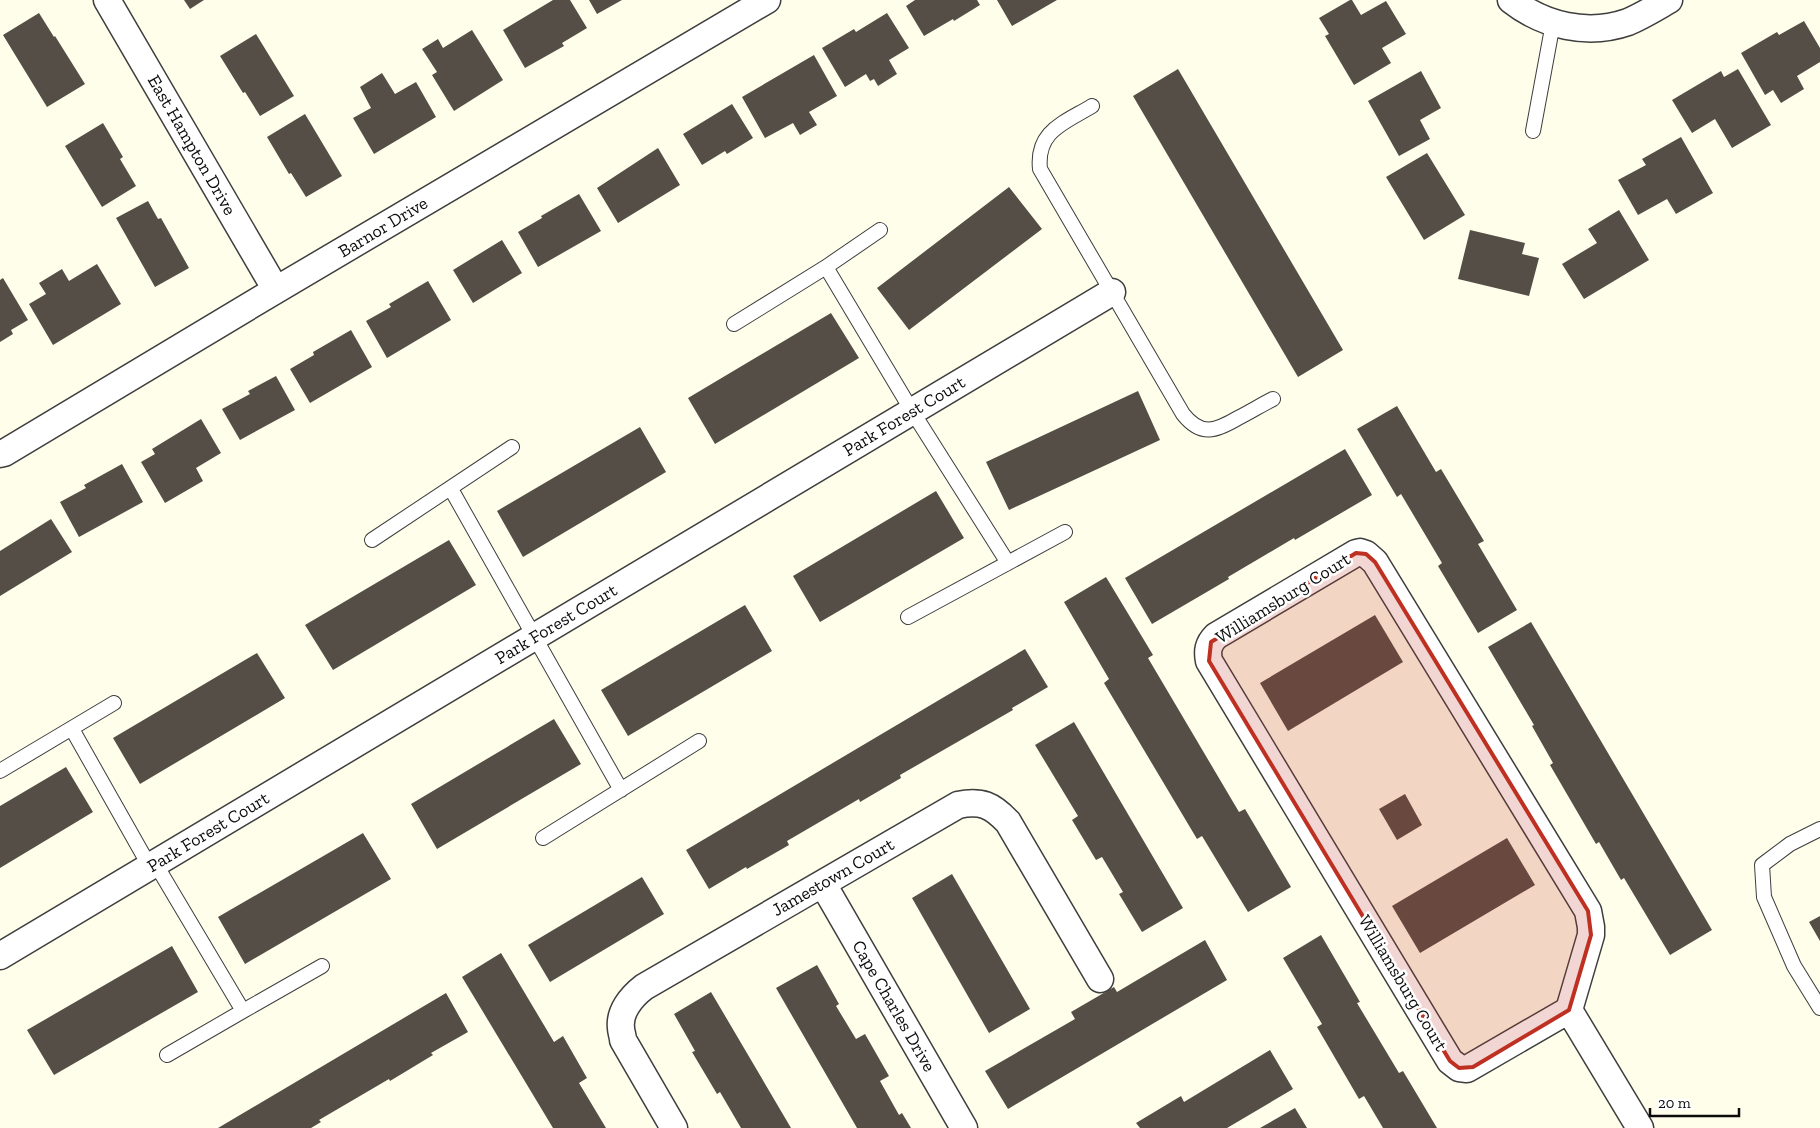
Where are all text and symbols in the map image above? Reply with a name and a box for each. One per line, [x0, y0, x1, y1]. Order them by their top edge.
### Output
street label: East Hampton Drive [143, 71, 241, 219]
street label: Barnor Drive [334, 192, 432, 262]
street label: Park Forest Court [839, 371, 969, 461]
street label: Williamsburg Court [1212, 548, 1355, 648]
street label: Park Forest Court [491, 579, 621, 669]
street label: Park Forest Court [143, 787, 273, 877]
street label: Jamestown Court [768, 833, 898, 921]
street label: Williamsburg Court [1354, 911, 1452, 1055]
street label: Cape Charles Drive [847, 936, 941, 1076]
scale bar [1650, 1086, 1739, 1118]
text: 20 m [1658, 1094, 1691, 1112]

